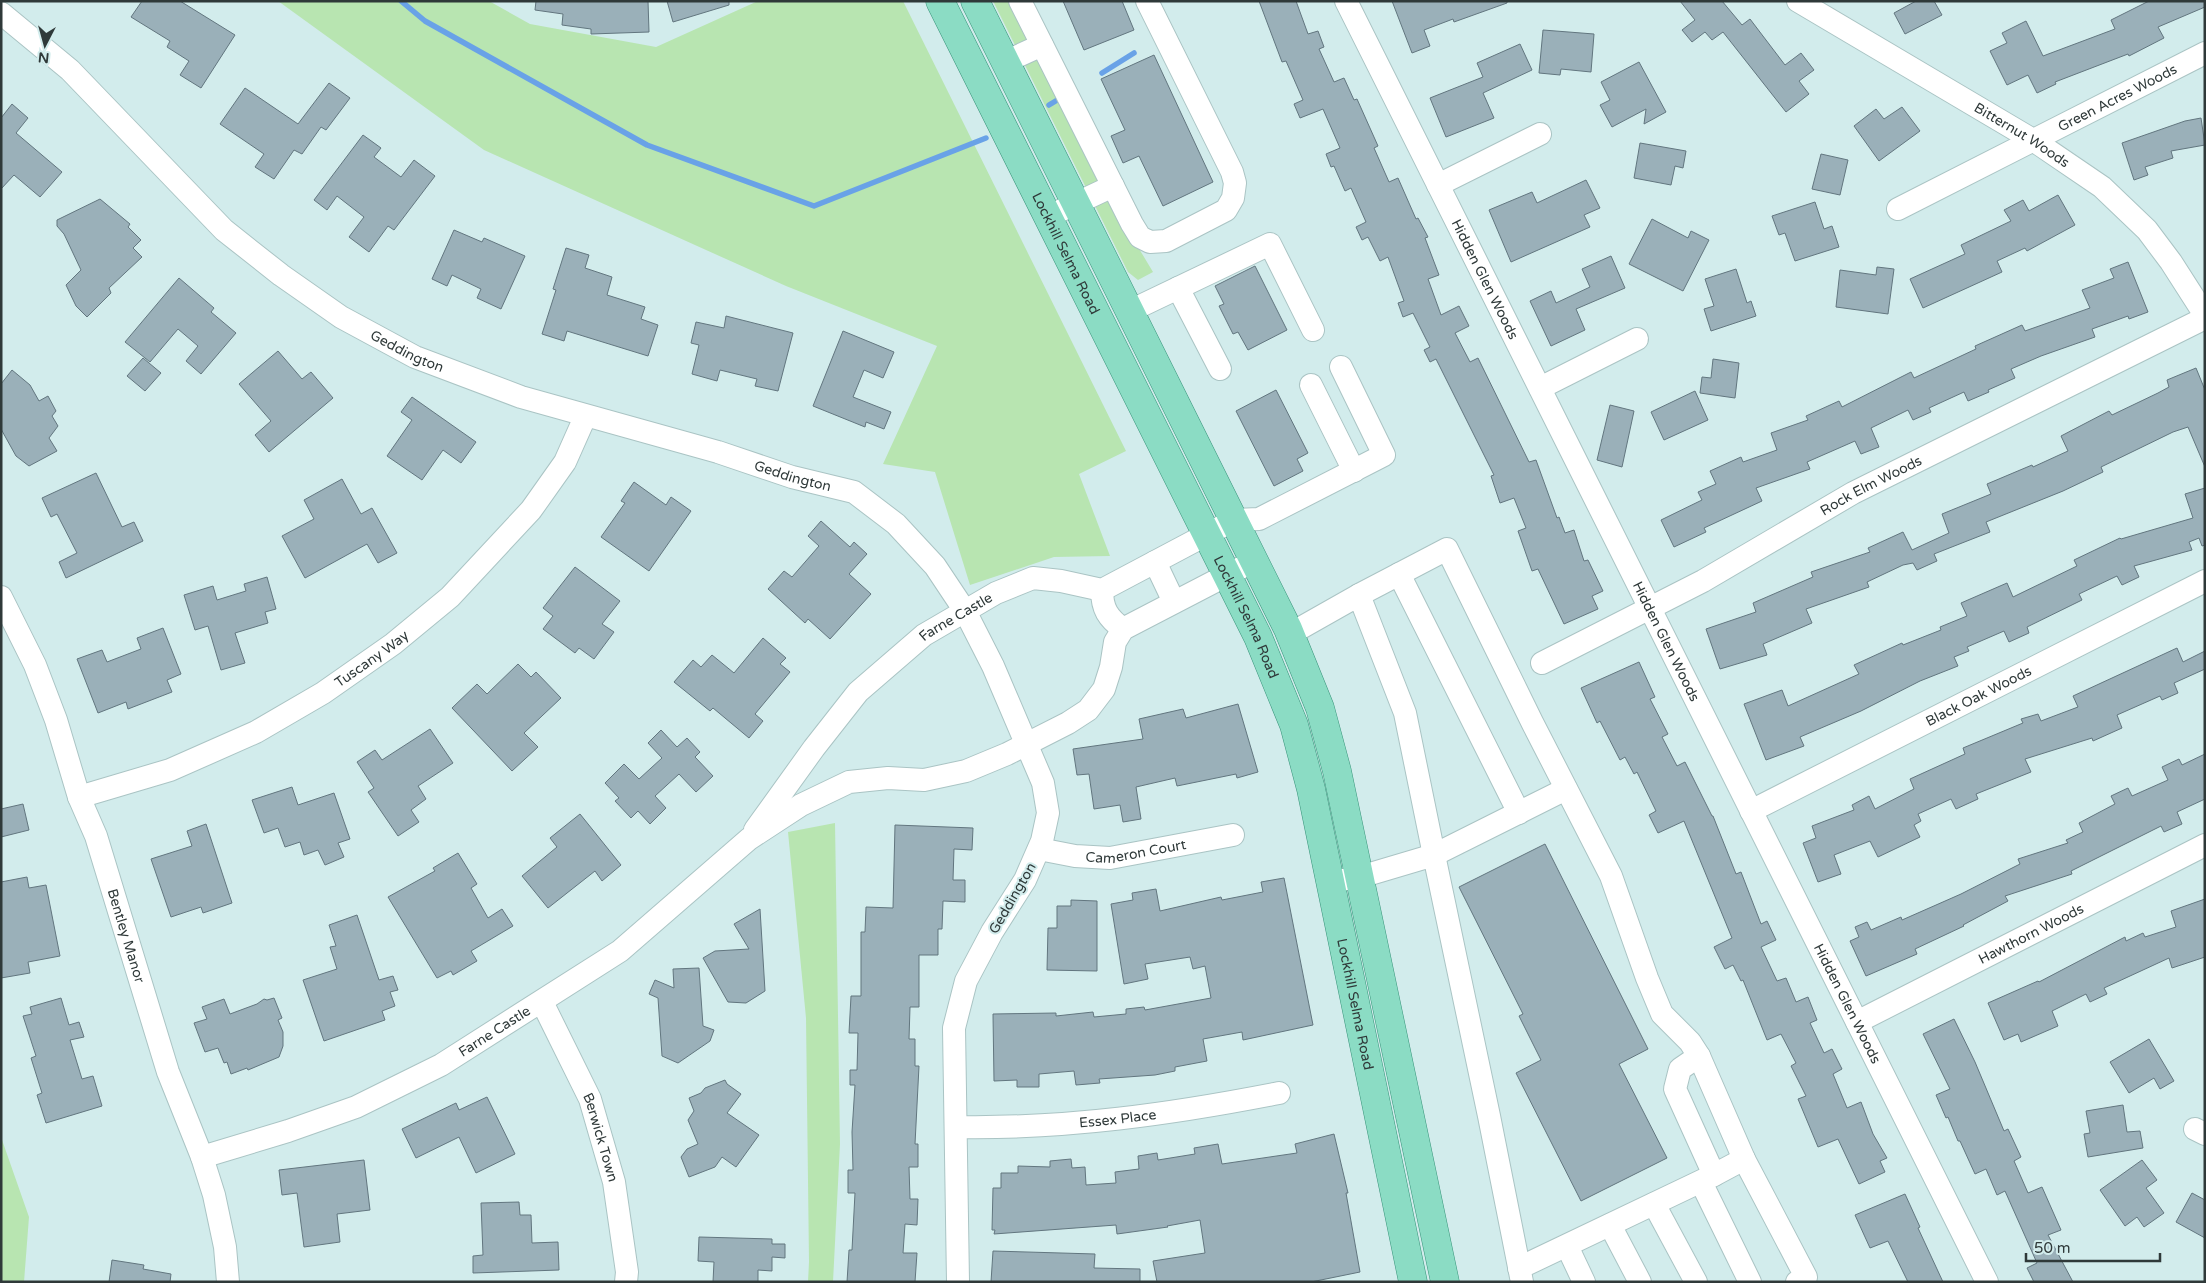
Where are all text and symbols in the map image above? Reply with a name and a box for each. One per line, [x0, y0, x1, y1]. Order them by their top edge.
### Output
north arrow [20, 20, 70, 70]
text: N [37, 48, 50, 66]
street label: Green Acres Woods [2055, 61, 2180, 135]
street label: Bitternut Woods [1971, 99, 2073, 172]
street label: Lockhill Selma Road [1028, 190, 1103, 317]
street label: Hidden Glen Woods [1448, 216, 1522, 342]
street label: Geddington [367, 327, 446, 376]
street label: Rock Elm Woods [1817, 452, 1925, 519]
street label: Geddington [752, 457, 833, 495]
street label: Lockhill Selma Road [1210, 553, 1282, 681]
street label: Hidden Glen Woods [1629, 579, 1703, 705]
street label: Farne Castle [915, 589, 996, 645]
street label: Tuscany Way [332, 626, 413, 691]
street label: Black Oak Woods [1923, 662, 2035, 730]
street label: Cameron Court [1085, 836, 1188, 867]
street label: Geddington [985, 860, 1040, 937]
street label: Bentley Manor [104, 887, 148, 986]
street label: Hawthorn Woods [1976, 900, 2087, 968]
street label: Lockhill Selma Road [1333, 937, 1377, 1072]
street label: Hidden Glen Woods [1810, 941, 1884, 1067]
street label: Farne Castle [456, 1002, 534, 1061]
street label: Berwick Town [579, 1090, 622, 1184]
street label: Essex Place [1078, 1106, 1157, 1132]
scale bar [2026, 1230, 2160, 1262]
text: 50 m [2034, 1239, 2071, 1257]

